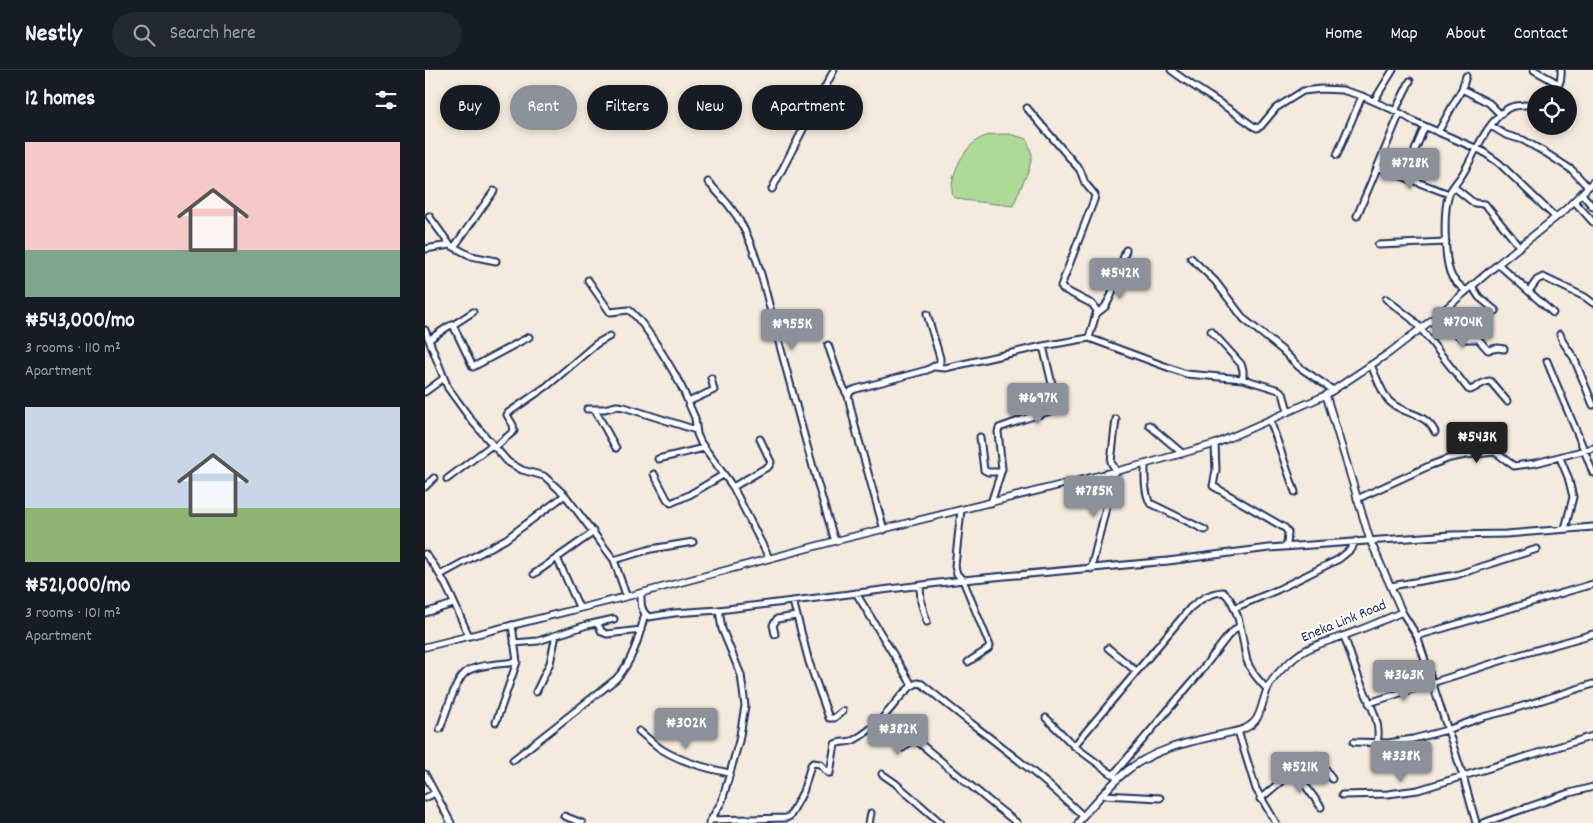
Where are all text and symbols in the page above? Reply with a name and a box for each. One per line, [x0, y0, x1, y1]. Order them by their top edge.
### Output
search box [112, 12, 462, 57]
text: Nestly [25, 18, 82, 52]
icon: search [130, 21, 158, 49]
text: Search here [170, 21, 256, 48]
text: Home [1325, 22, 1362, 47]
text: Map [1390, 22, 1418, 47]
text: About [1446, 22, 1486, 47]
text: Contact [1514, 22, 1568, 47]
text: 12 homes [25, 85, 95, 115]
chip: Buy [440, 85, 500, 130]
chip: Rent [510, 85, 577, 130]
chip: Filters [587, 85, 668, 130]
chip: New [678, 85, 742, 130]
chip: Apartment [752, 85, 863, 130]
map controls [1527, 85, 1577, 135]
button: locate [1527, 85, 1577, 135]
icon: filters [372, 86, 400, 114]
pin: ₦728K [1375, 148, 1445, 190]
text: ₦728K [1391, 152, 1429, 175]
icon: home [168, 175, 258, 265]
pin: ₦542K [1085, 258, 1155, 300]
text: ₦542K [1101, 262, 1139, 285]
pin: ₦704K [1428, 306, 1498, 349]
text: ₦543,000/mo [25, 307, 135, 337]
pin: ₦955K [757, 308, 827, 351]
text: ₦704K [1443, 311, 1483, 334]
text: ₦955K [772, 313, 812, 336]
text: 3 rooms · 110 m² [25, 337, 121, 360]
text: Apartment [25, 360, 92, 383]
pin: ₦697K [1003, 382, 1073, 425]
text: ₦697K [1018, 387, 1058, 410]
pin: ₦543K [1442, 422, 1512, 464]
text: ₦543K [1457, 426, 1497, 449]
icon: home [168, 440, 258, 530]
pin: ₦785K [1059, 476, 1129, 518]
text: ₦785K [1075, 480, 1113, 503]
text: ₦521,000/mo [25, 572, 130, 602]
street label: Eneka Link Road [1298, 595, 1390, 649]
text: 3 rooms · 101 m² [25, 602, 121, 625]
text: Apartment [25, 625, 92, 648]
pin: ₦363K [1369, 660, 1439, 702]
text: ₦363K [1384, 664, 1424, 687]
pin: ₦302K [651, 708, 721, 750]
text: ₦302K [666, 712, 706, 735]
pin: ₦382K [863, 714, 933, 756]
text: ₦382K [879, 718, 917, 741]
pin: ₦338K [1366, 740, 1436, 783]
text: ₦338K [1382, 745, 1420, 768]
pin: ₦521K [1265, 752, 1335, 794]
text: ₦521K [1282, 756, 1318, 779]

